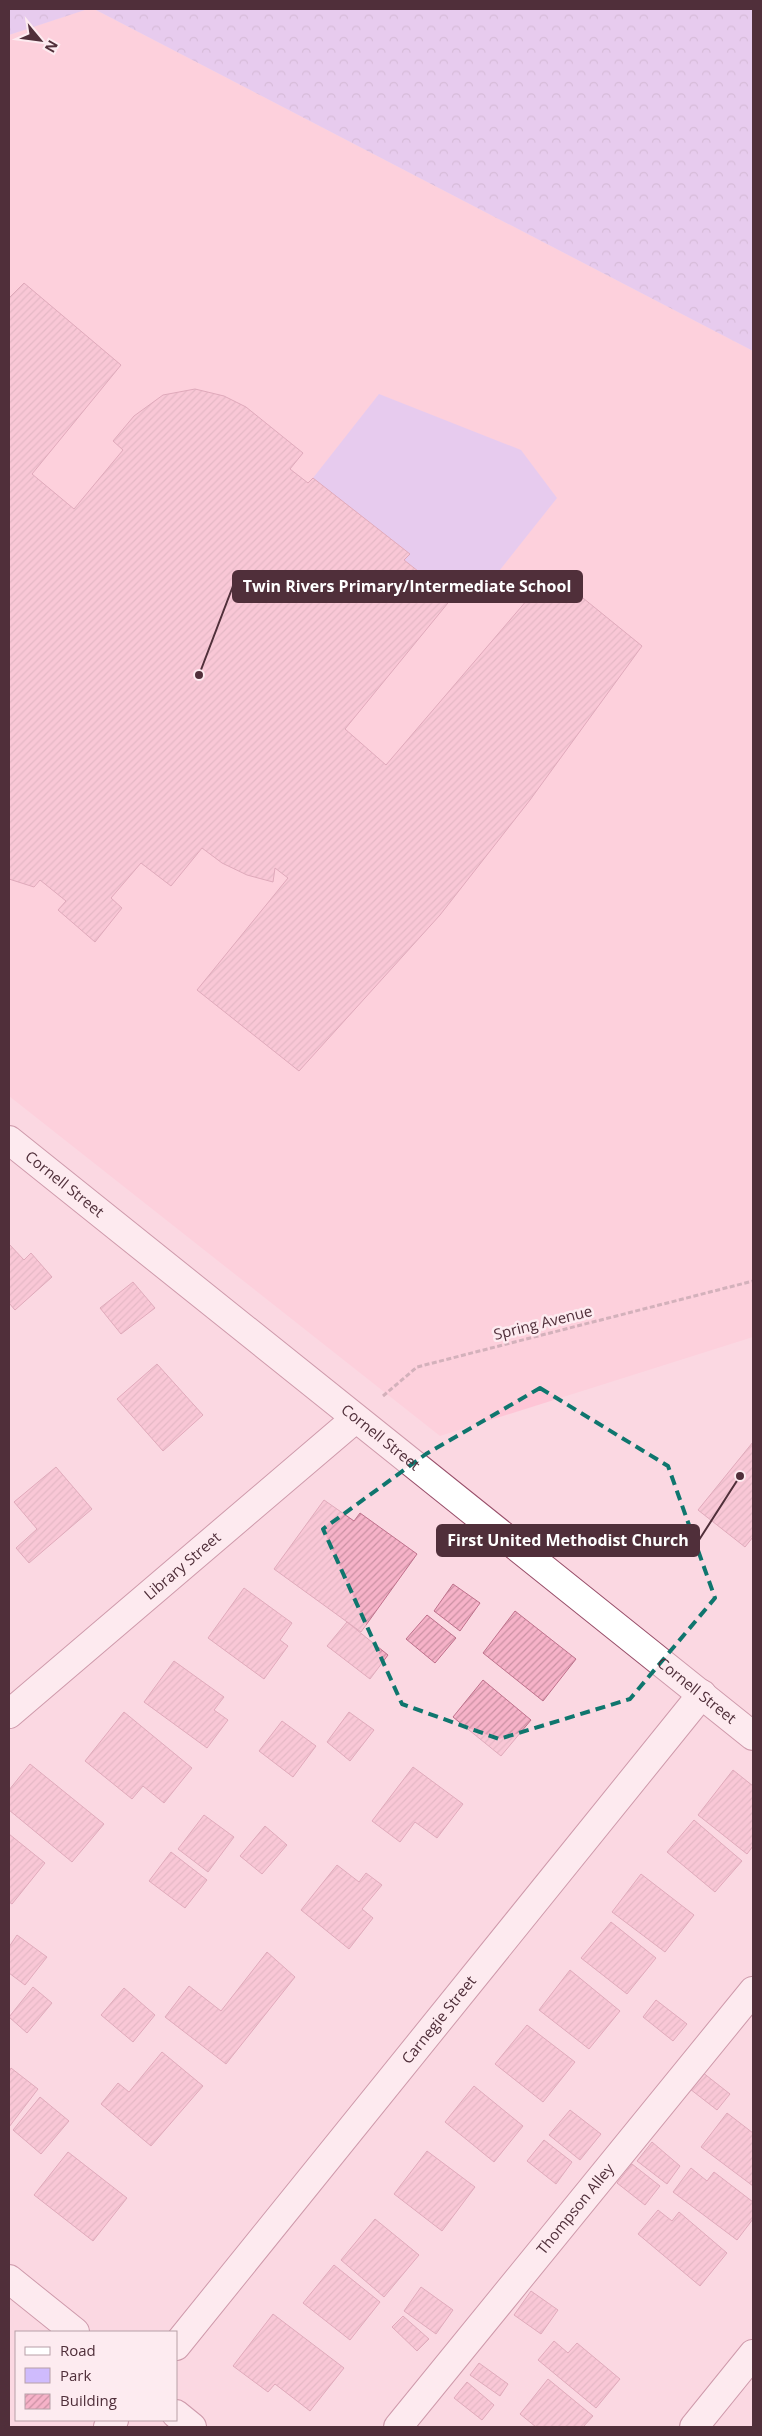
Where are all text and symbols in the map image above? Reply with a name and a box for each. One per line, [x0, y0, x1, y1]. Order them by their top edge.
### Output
north arrow [15, 15, 65, 65]
text: N [41, 37, 63, 56]
callout: Twin Rivers Primary/Intermediate School [233, 571, 582, 602]
text: Twin Rivers Primary/Intermediate School [243, 575, 571, 597]
street label: Cornell Street [21, 1146, 109, 1221]
street label: Spring Avenue [491, 1300, 594, 1344]
street label: Cornell Street [338, 1399, 425, 1475]
callout: First United Methodist Church [437, 1525, 699, 1556]
street label: Library Street [139, 1527, 224, 1604]
text: First United Methodist Church [447, 1529, 689, 1551]
street label: Cornell Street [654, 1652, 741, 1728]
street label: Carnegie Street [397, 1971, 480, 2068]
street label: Thompson Alley [532, 2158, 618, 2258]
legend [15, 2331, 178, 2421]
text: Road [60, 2340, 96, 2360]
text: Park [60, 2365, 91, 2385]
text: Building [60, 2390, 117, 2410]

